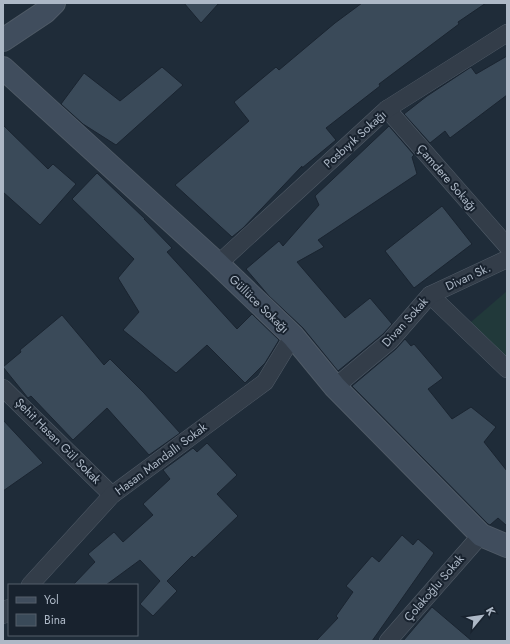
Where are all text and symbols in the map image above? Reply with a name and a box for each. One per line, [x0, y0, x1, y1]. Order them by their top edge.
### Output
street label: Posbıyık Sokağı [320, 106, 390, 172]
street label: Çamdere Sokağı [413, 140, 481, 216]
street label: Divan Sk. [442, 259, 494, 295]
street label: Güllüce Sokağı [225, 271, 293, 337]
street label: Divan Sokak [378, 293, 433, 351]
street label: Şehit Hasan Gül Sokak [11, 394, 106, 489]
street label: Hasan Mandallı Sokak [111, 418, 211, 500]
street label: Çolakoğlu Sokak [400, 550, 469, 626]
legend [8, 584, 138, 636]
text: Yol [44, 591, 59, 609]
north arrow [462, 596, 502, 636]
text: K [482, 604, 500, 619]
text: Bina [44, 611, 66, 629]

